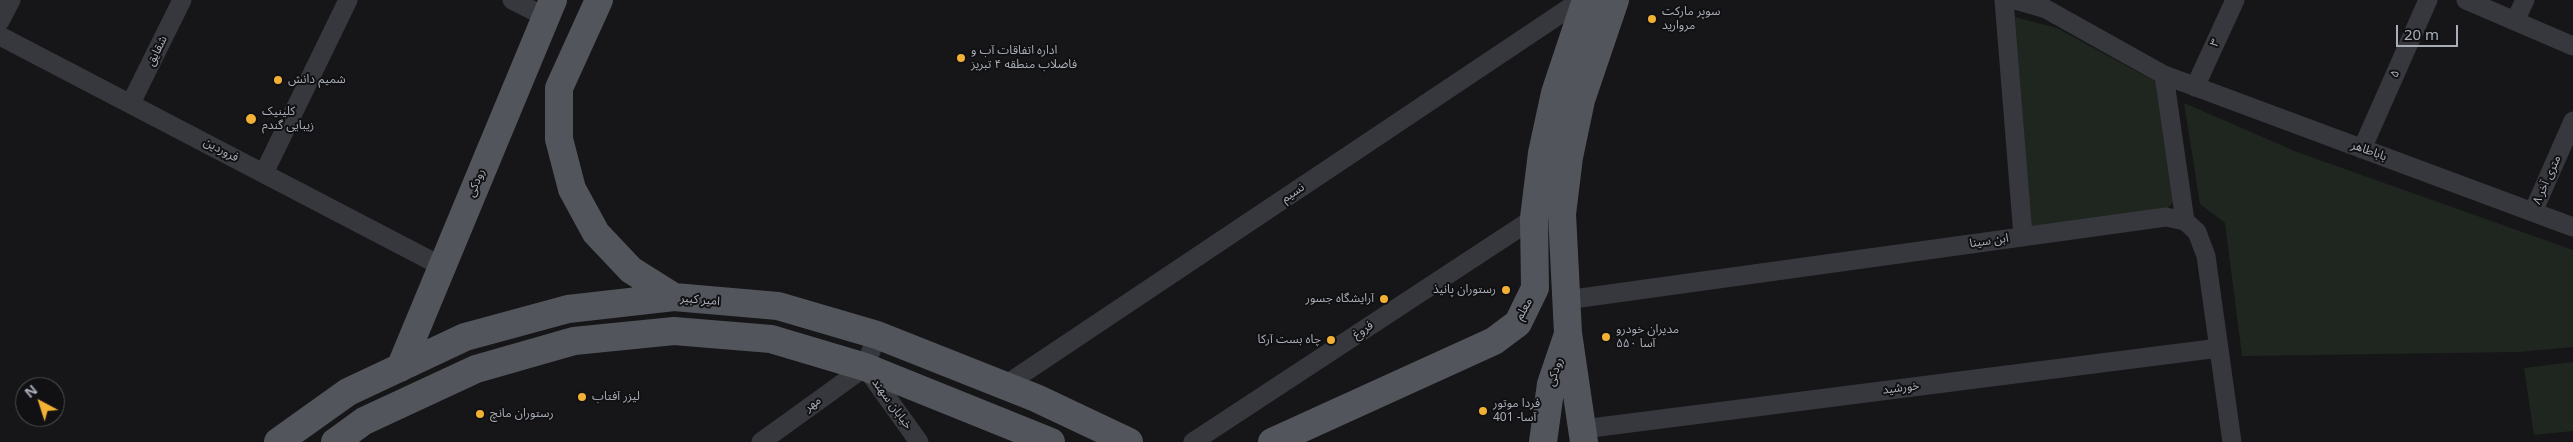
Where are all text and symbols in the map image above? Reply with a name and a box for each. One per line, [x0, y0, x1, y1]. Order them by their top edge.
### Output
place label: سوپر مارکت مروارید [1662, 5, 1720, 33]
marker: سوپر مارکت مروارید [1646, 13, 1658, 25]
scale bar [2398, 15, 2460, 47]
text: 20 m [2404, 24, 2439, 44]
street label: شقایق [143, 33, 171, 69]
street label: ۳ [2207, 37, 2223, 49]
place label: اداره اتفاقات آب و فاضلاب منطقه ۴ تبریز [971, 44, 1077, 72]
marker: اداره اتفاقات آب و فاضلاب منطقه ۴ تبریز [955, 52, 967, 64]
street label: ۵ [2387, 68, 2403, 80]
place label: شمیم دانش [288, 73, 346, 87]
marker: شمیم دانش [272, 74, 284, 86]
place label: کلینیک زیبایی گندم [262, 105, 314, 133]
marker: کلینیک زیبایی گندم [244, 112, 258, 126]
street label: فروردین [201, 135, 241, 165]
street label: باباطاهر [2349, 138, 2389, 164]
street label: ۸ متری آخر [2530, 153, 2564, 207]
street label: رودکى [464, 167, 488, 199]
street label: نسیم [1279, 180, 1307, 206]
street label: ابن سینا [1968, 231, 2010, 251]
place label: رستوران پانیذ [1433, 283, 1496, 297]
marker: رستوران پانیذ [1500, 284, 1512, 296]
street label: امیر کبیر [680, 291, 720, 309]
place label: آرایشگاه جسور [1306, 292, 1374, 306]
marker: آرایشگاه جسور [1378, 293, 1390, 305]
street label: معلم [1512, 295, 1536, 323]
street label: فروغ [1350, 318, 1376, 342]
place label: مدیران خودرو ۵۵۰ آسا [1616, 323, 1679, 351]
marker: مدیران خودرو ۵۵۰ آسا [1600, 331, 1612, 343]
place label: چاه بست آرکا [1258, 333, 1321, 347]
marker: چاه بست آرکا [1325, 334, 1337, 346]
street label: رودکی [1544, 356, 1566, 388]
street label: خیابان سهند [869, 376, 915, 432]
north arrow [15, 377, 65, 427]
street label: خورشید [1882, 379, 1920, 397]
text: N [20, 380, 41, 402]
place label: لیزر آفتاب [592, 390, 640, 404]
marker: لیزر آفتاب [576, 391, 588, 403]
street label: مهر [802, 393, 824, 415]
place label: فردا موتور 401 -آسا [1493, 397, 1540, 425]
marker: فردا موتور 401 -آسا [1477, 405, 1489, 417]
place label: رستوران مانچ [490, 407, 554, 421]
marker: رستوران مانچ [474, 408, 486, 420]

